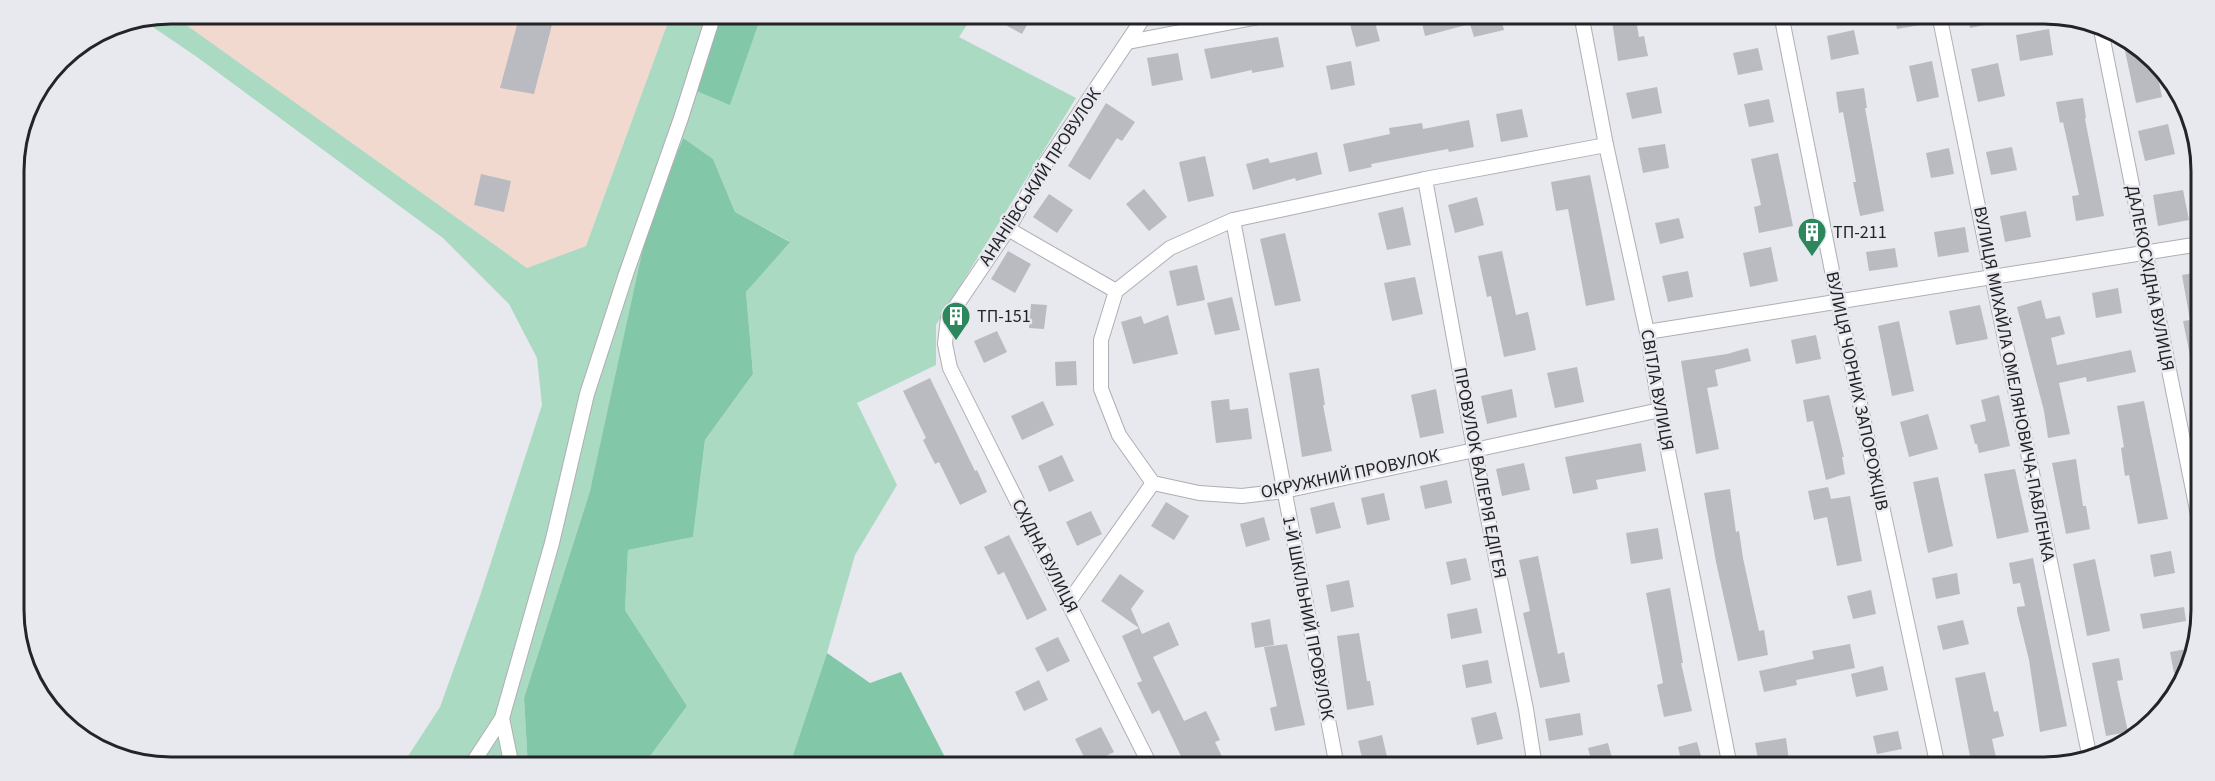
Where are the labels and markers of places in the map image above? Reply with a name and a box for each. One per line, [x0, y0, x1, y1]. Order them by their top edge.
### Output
building icon: ТП-211 [1796, 216, 1828, 258]
place label: ТП-211 [1833, 220, 1887, 245]
building icon: ТП-151 [940, 300, 972, 342]
place label: ТП-151 [977, 304, 1031, 329]

